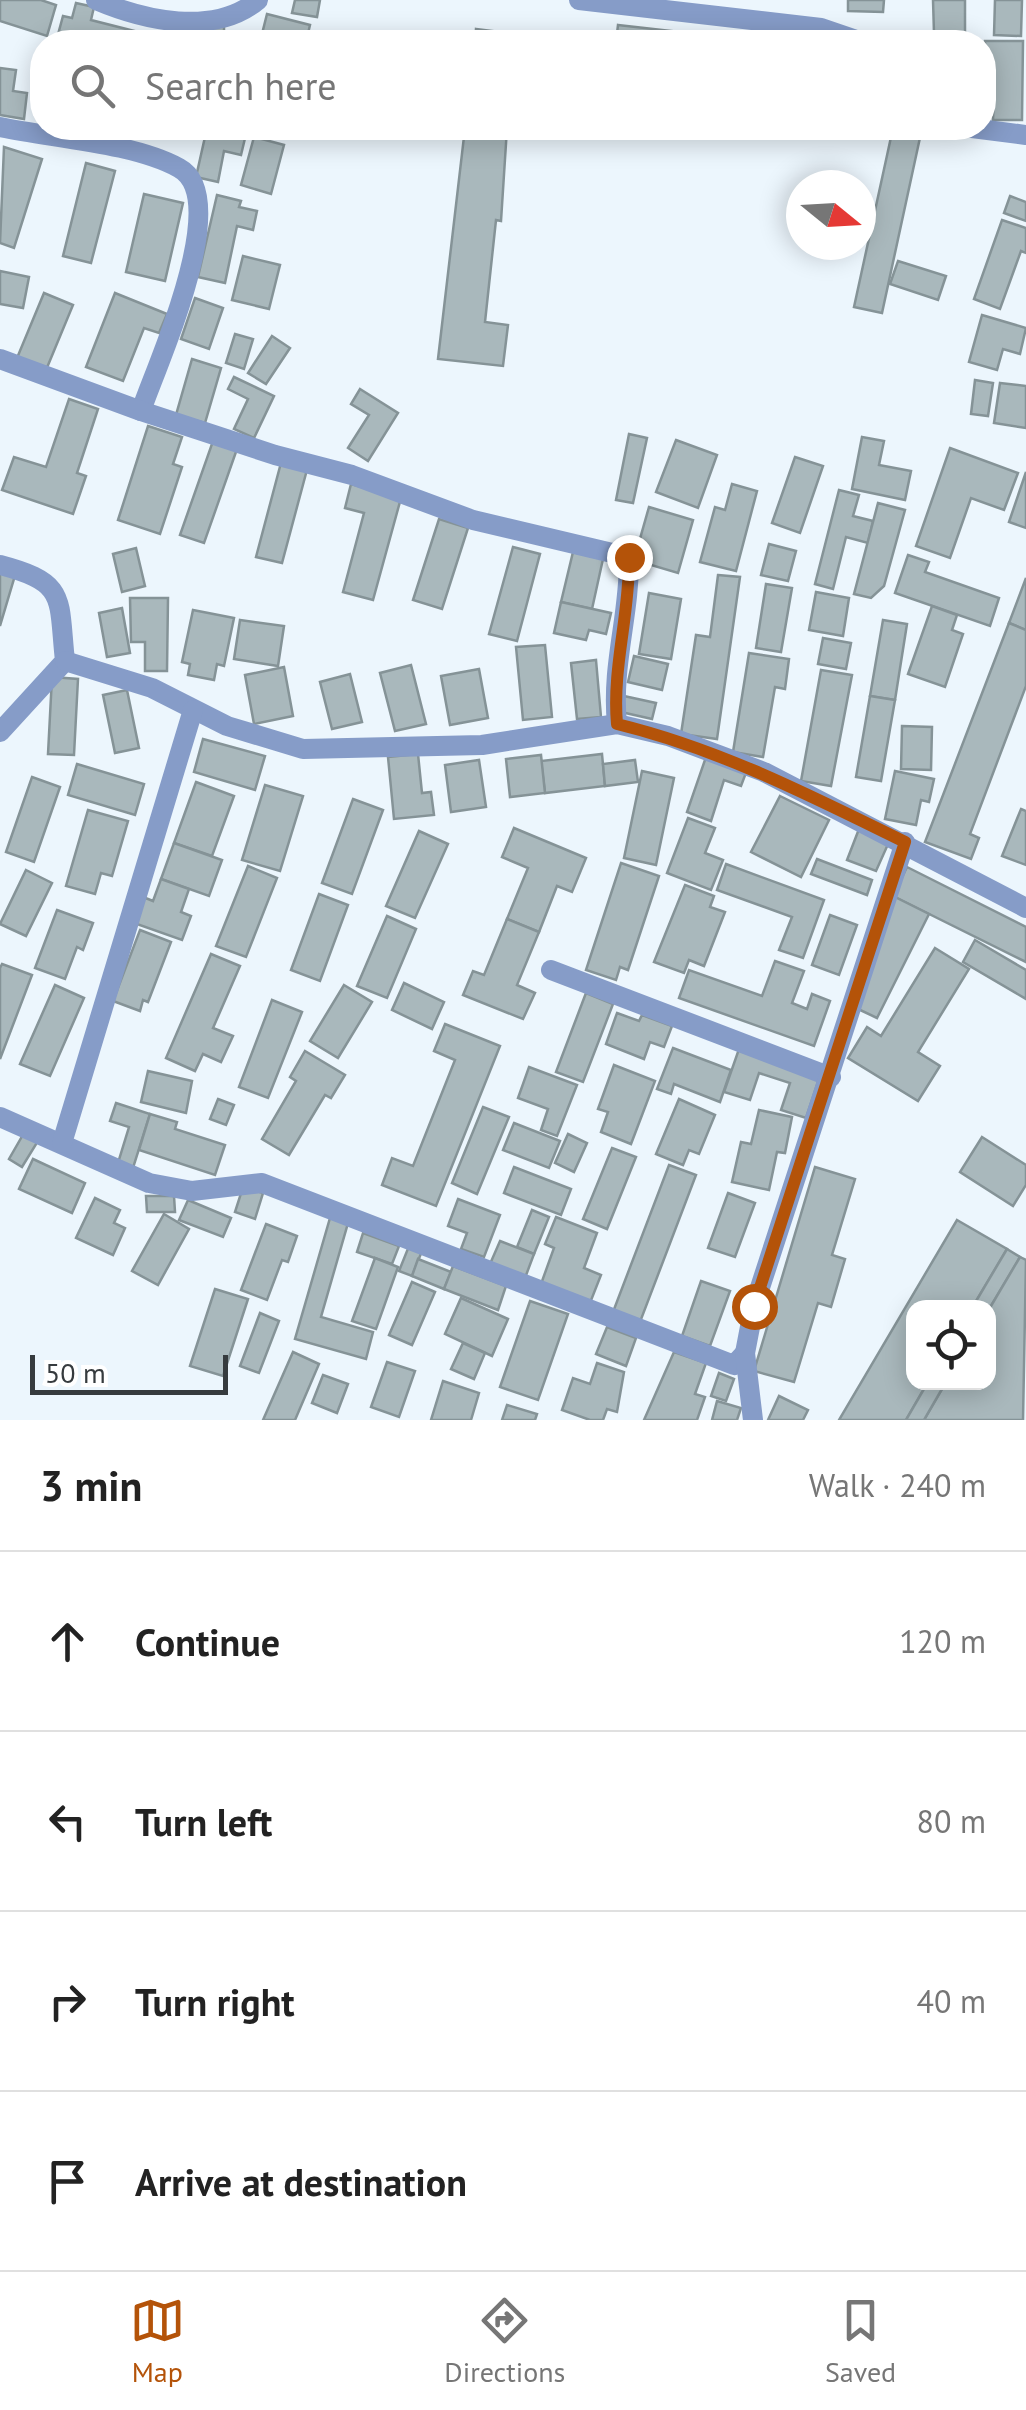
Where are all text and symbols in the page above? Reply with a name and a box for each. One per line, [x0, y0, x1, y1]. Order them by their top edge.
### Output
search box [30, 30, 996, 140]
icon: search [65, 58, 120, 113]
text: Search here [145, 61, 337, 110]
north arrow [786, 170, 876, 260]
route end [607, 535, 653, 581]
route start [732, 1284, 778, 1330]
map controls [906, 1300, 996, 1390]
button: locate [906, 1300, 996, 1390]
scale bar [30, 1350, 228, 1394]
text: 50 m [45, 1354, 106, 1391]
text: 3 min [40, 1458, 142, 1513]
text: Walk · 240 m [809, 1464, 986, 1506]
icon: ahead [40, 1614, 95, 1669]
text: Continue [135, 1617, 280, 1666]
text: 120 m [899, 1620, 986, 1662]
icon: left [40, 1794, 95, 1849]
text: Turn left [135, 1797, 272, 1846]
text: 80 m [917, 1800, 986, 1842]
icon: right [40, 1974, 95, 2029]
text: Turn right [135, 1977, 295, 2026]
text: 40 m [917, 1980, 986, 2022]
icon: arrive [40, 2154, 95, 2209]
text: Arrive at destination [135, 2157, 467, 2206]
tab: Map [130, 2293, 185, 2390]
tab: Directions [444, 2293, 565, 2390]
tab: Saved [825, 2293, 896, 2390]

